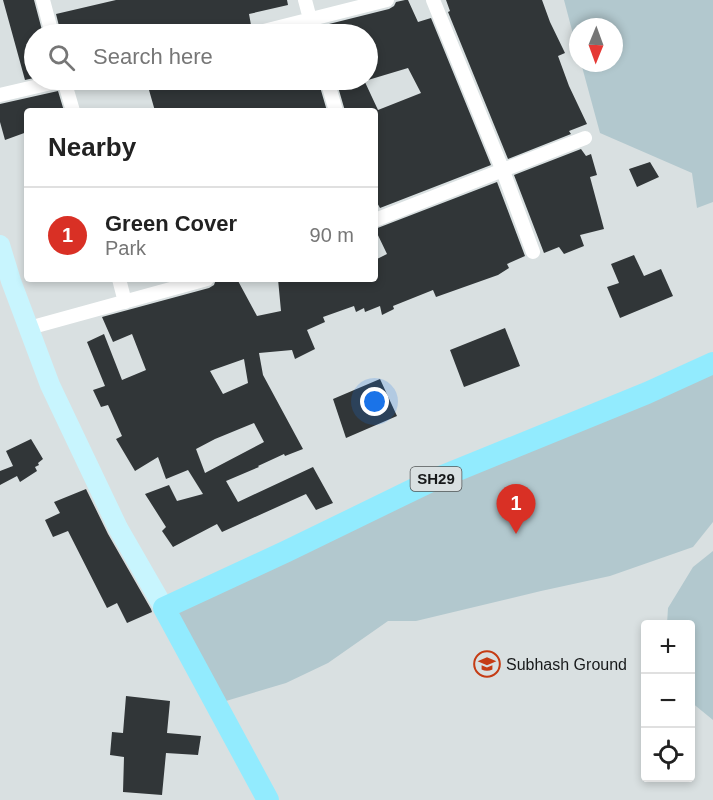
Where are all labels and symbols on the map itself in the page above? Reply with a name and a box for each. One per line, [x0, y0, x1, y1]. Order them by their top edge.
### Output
north arrow [569, 18, 623, 72]
your location [360, 387, 389, 416]
road number: SH29 [410, 467, 462, 491]
pin: 1 [496, 484, 536, 534]
school or university icon: Subhash Ground [472, 649, 502, 679]
place label: Subhash Ground [506, 656, 627, 673]

